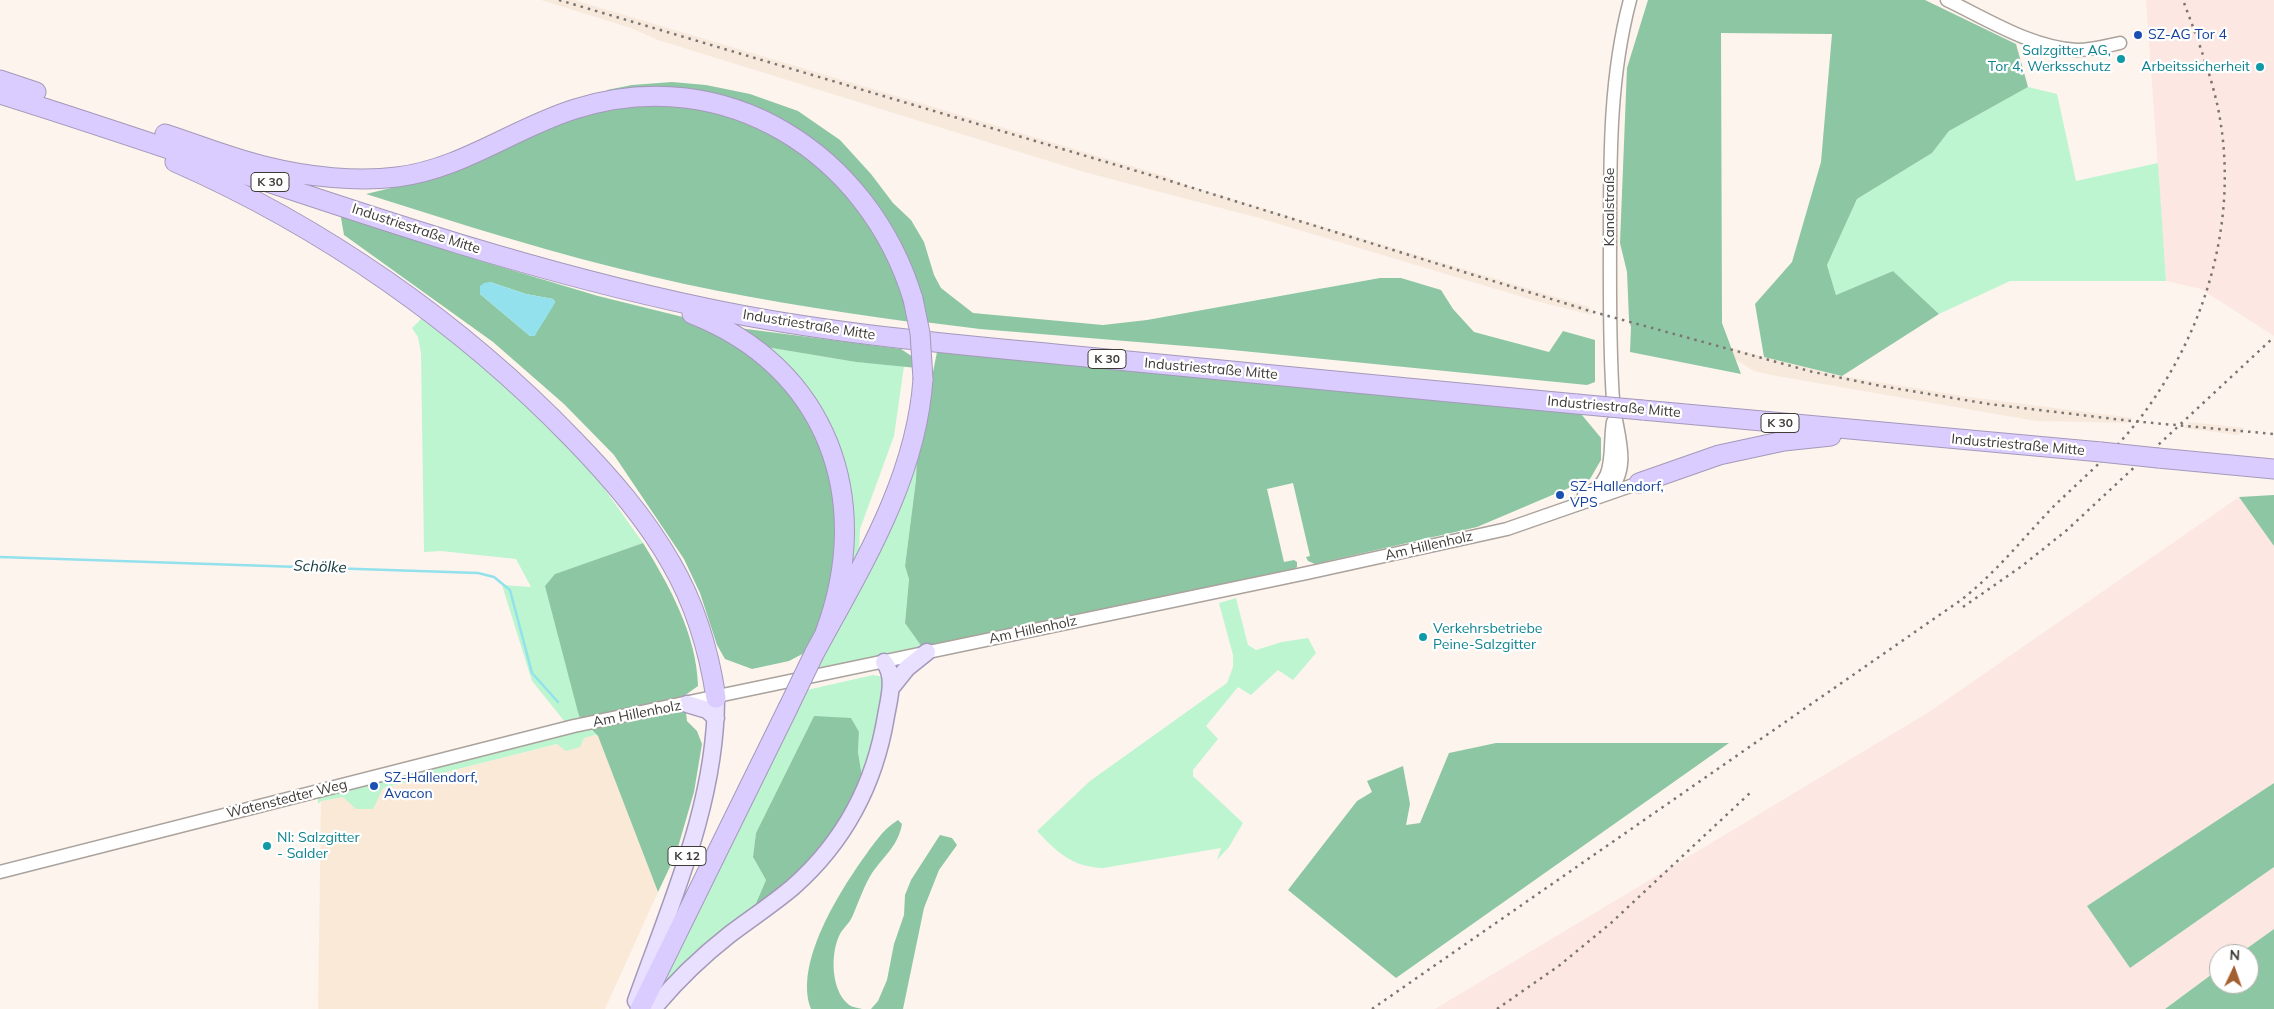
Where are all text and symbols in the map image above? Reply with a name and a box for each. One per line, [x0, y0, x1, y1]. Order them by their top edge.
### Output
place label: SZ-AG Tor 4 [2148, 27, 2227, 43]
marker: SZ-AG Tor 4 [2132, 29, 2144, 41]
place label: Salzgitter AG, Tor 4, Werksschutz [1988, 43, 2111, 75]
marker: Salzgitter AG, Tor 4, Werksschutz [2115, 53, 2127, 65]
place label: Arbeitssicherheit [2141, 59, 2250, 75]
marker: Arbeitssicherheit [2254, 61, 2266, 73]
street label: Kanalstraße [1602, 168, 1618, 246]
road number: K 30 [251, 172, 289, 192]
street label: Industriestraße Mitte [350, 200, 482, 258]
street label: Industriestraße Mitte [742, 306, 876, 344]
road number: K 30 [1088, 349, 1126, 368]
street label: Industriestraße Mitte [1144, 355, 1278, 383]
street label: Industriestraße Mitte [1547, 393, 1681, 421]
road number: K 30 [1761, 413, 1799, 432]
street label: Industriestraße Mitte [1951, 431, 2085, 459]
place label: SZ-Hallendorf, VPS [1570, 479, 1664, 512]
marker: SZ-Hallendorf, VPS [1554, 489, 1566, 501]
street label: Am Hillenholz [1383, 528, 1475, 564]
water label: Schölke [293, 557, 347, 577]
street label: Am Hillenholz [987, 612, 1079, 648]
place label: Verkehrsbetriebe Peine-Salzgitter [1433, 621, 1542, 654]
marker: Verkehrsbetriebe Peine-Salzgitter [1417, 631, 1429, 643]
street label: Am Hillenholz [591, 697, 683, 731]
place label: SZ-Hallendorf, Avacon [384, 770, 478, 802]
street label: Watenstedter Weg [225, 776, 349, 822]
marker: SZ-Hallendorf, Avacon [368, 780, 380, 792]
place label: NI: Salzgitter - Salder [277, 830, 360, 862]
marker: NI: Salzgitter - Salder [261, 840, 273, 852]
road number: K 12 [668, 846, 706, 866]
north arrow [2209, 944, 2259, 994]
text: N [2229, 946, 2240, 964]

